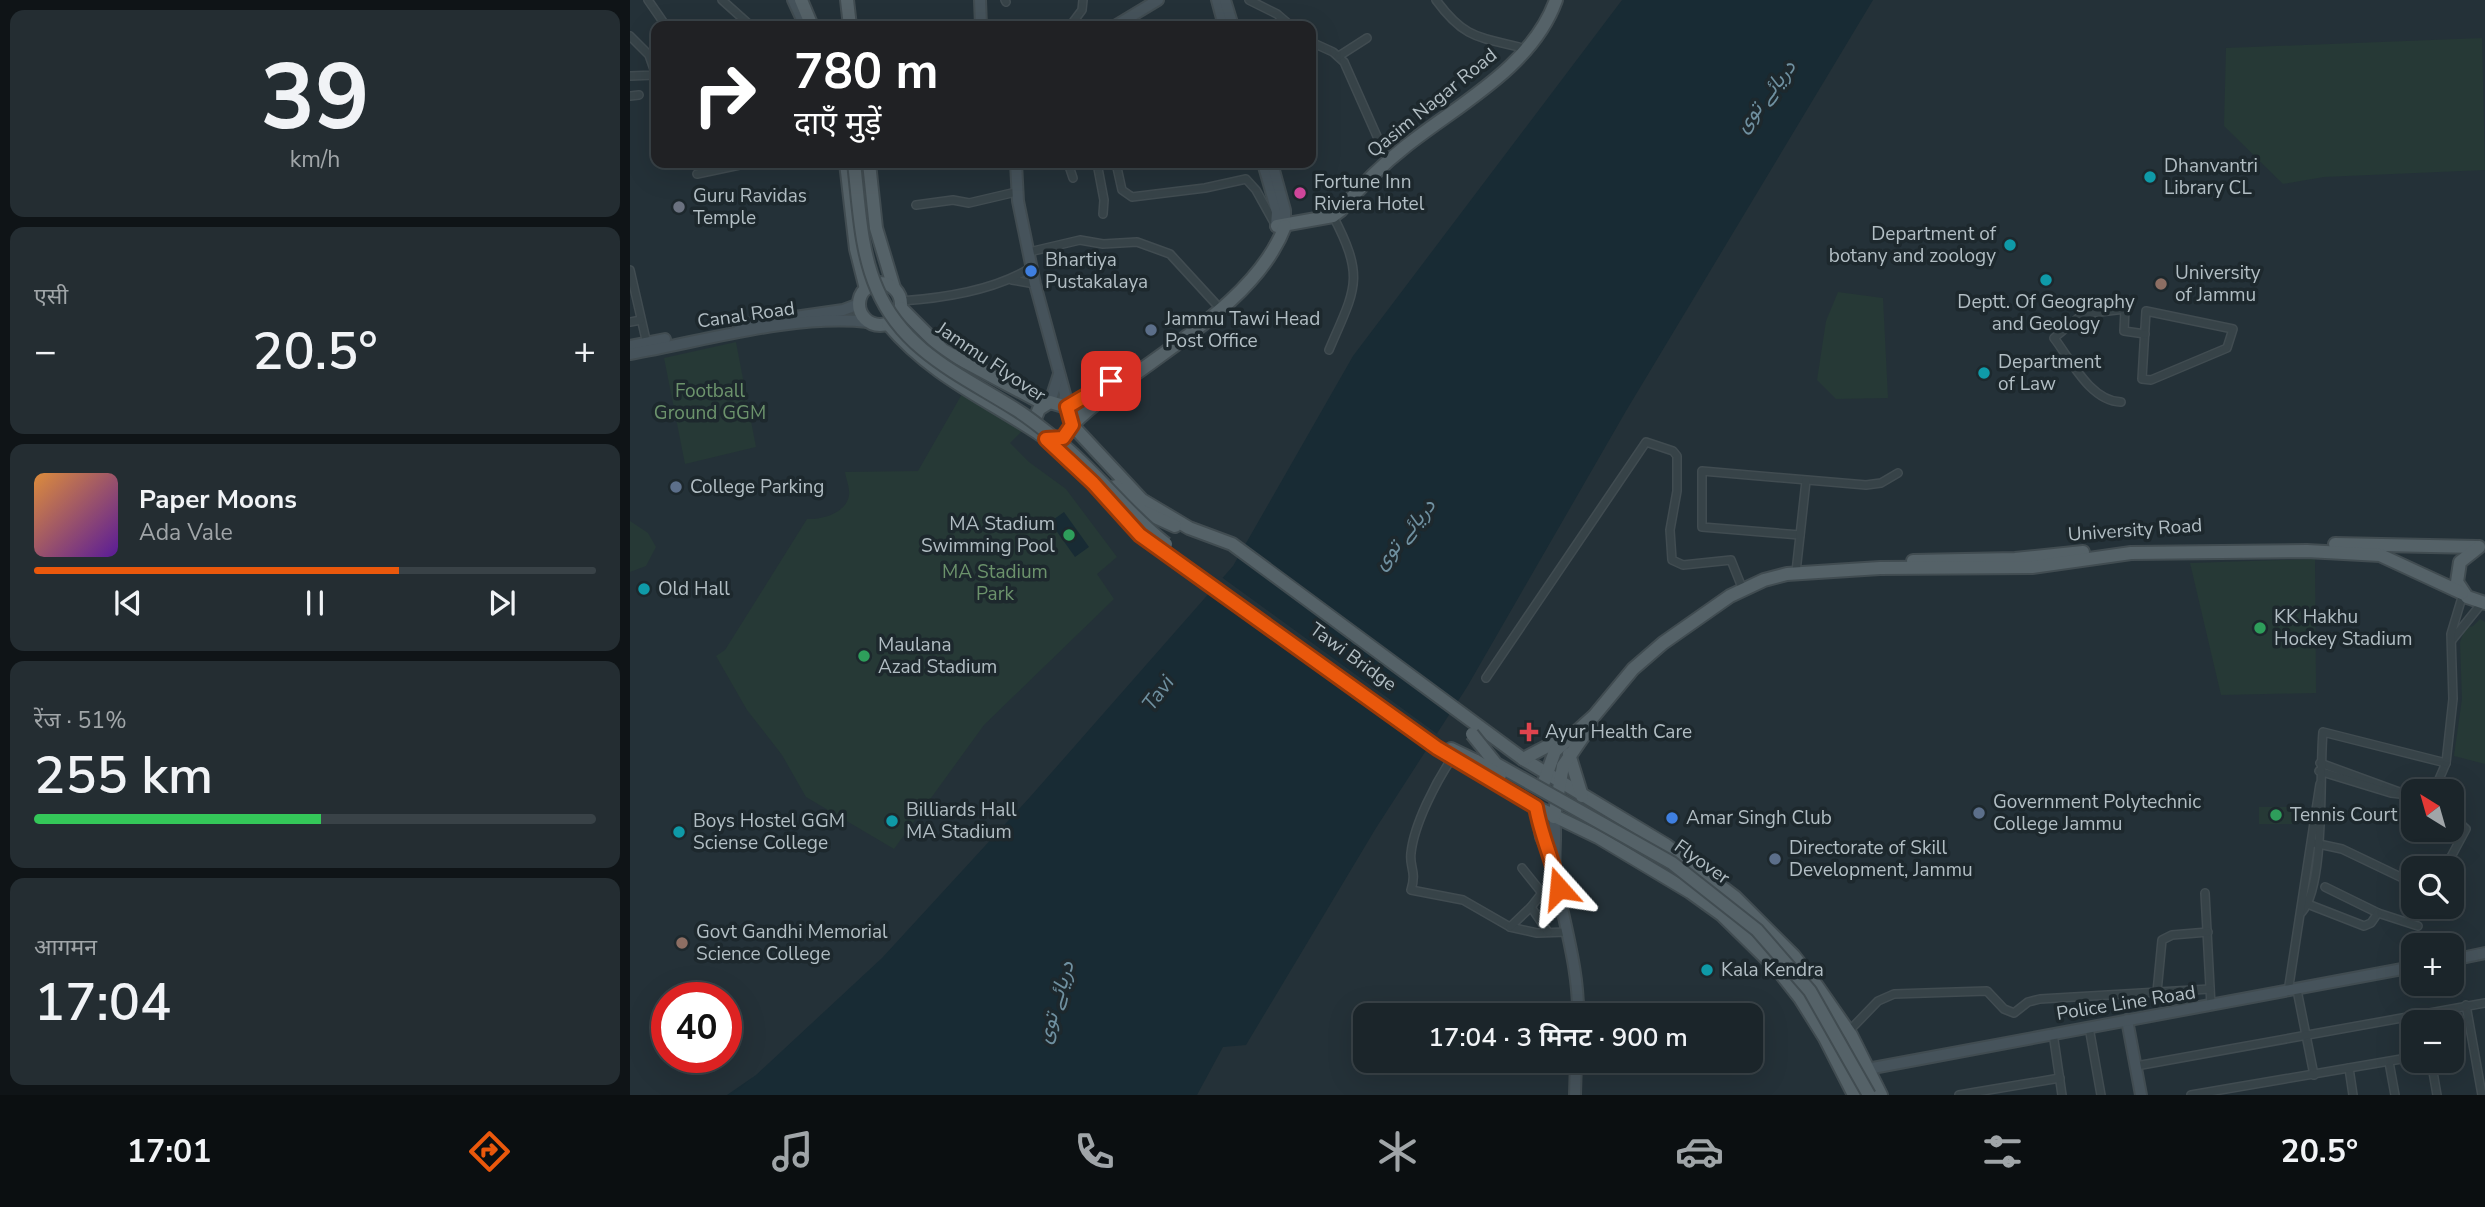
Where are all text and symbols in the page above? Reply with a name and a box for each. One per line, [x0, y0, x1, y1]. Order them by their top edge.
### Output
text: 39 [260, 36, 370, 160]
text: 780 m [794, 38, 938, 105]
street label: Qasim Nagar Road [1361, 42, 1503, 164]
icon: right [679, 49, 770, 140]
water label: دریائے توی [1728, 53, 1803, 138]
text: दाएँ मुड़ें [794, 102, 881, 145]
text: km/h [290, 144, 340, 175]
place label: Dhanvantri Library CL [2164, 153, 2258, 201]
place label: Fortune Inn Riviera Hotel [1314, 169, 1425, 217]
marker: Dhanvantri Library CL [2142, 169, 2158, 185]
place label: Guru Ravidas Temple [693, 183, 807, 231]
marker: Fortune Inn Riviera Hotel [1292, 185, 1308, 201]
marker: Guru Ravidas Temple [671, 199, 687, 215]
place label: Department of botany and zoology [1829, 221, 1997, 269]
marker: Department of botany and zoology [2002, 237, 2018, 253]
place label: Bhartiya Pustakalaya [1045, 247, 1148, 295]
place label: University of Jammu [2175, 260, 2261, 308]
marker: Bhartiya Pustakalaya [1023, 263, 1039, 279]
marker: Deptt. Of Geography and Geology [2038, 272, 2054, 288]
marker: University of Jammu [2153, 276, 2169, 292]
text: एसी [34, 281, 68, 312]
place label: Deptt. Of Geography and Geology [1957, 289, 2135, 337]
street label: Canal Road [696, 295, 796, 335]
place label: Jammu Tawi Head Post Office [1164, 306, 1320, 354]
street label: Jammu Flyover [930, 315, 1051, 408]
text: 20.5° [252, 316, 378, 387]
marker: Jammu Tawi Head Post Office [1143, 322, 1159, 338]
text: − [34, 326, 57, 377]
text: + [573, 326, 596, 377]
place label: Department of Law [1998, 349, 2101, 397]
pin [1081, 351, 1141, 411]
icon: arrive [1092, 362, 1130, 400]
marker: Department of Law [1976, 365, 1992, 381]
park label: Football Ground GGM [654, 378, 766, 426]
place label: College Parking [690, 474, 824, 500]
marker: College Parking [668, 479, 684, 495]
text: Paper Moons [139, 482, 297, 517]
water label: دریائے توی [1366, 492, 1443, 575]
place label: MA Stadium Swimming Pool [921, 511, 1055, 559]
street label: University Road [2067, 512, 2203, 548]
text: Ada Vale [139, 517, 233, 548]
marker: MA Stadium Swimming Pool [1061, 527, 1077, 543]
park label: MA Stadium Park [942, 559, 1048, 607]
place label: Old Hall [658, 576, 730, 602]
marker: Old Hall [636, 581, 652, 597]
icon: previous [109, 584, 147, 622]
icon: pause [296, 584, 334, 622]
icon: next [483, 584, 521, 622]
place label: KK Hakhu Hockey Stadium [2274, 604, 2413, 652]
street label: Tawi Bridge [1304, 617, 1402, 697]
marker: KK Hakhu Hockey Stadium [2252, 620, 2268, 636]
place label: Maulana Azad Stadium [878, 632, 997, 680]
marker: Maulana Azad Stadium [856, 648, 872, 664]
water label: Tavi [1135, 669, 1181, 716]
text: रेंज · 51% [34, 705, 127, 736]
place label: Ayur Health Care [1545, 719, 1692, 745]
marker: Ayur Health Care [1519, 722, 1539, 742]
text: 255 km [34, 740, 213, 811]
north arrow [2401, 779, 2464, 842]
map controls [2401, 779, 2464, 1073]
place label: Government Polytechnic College Jammu [1993, 789, 2201, 837]
place label: Billiards Hall MA Stadium [906, 797, 1017, 845]
place label: Tennis Court [2290, 802, 2398, 828]
place label: Amar Singh Club [1686, 805, 1832, 831]
marker: Government Polytechnic College Jammu [1971, 805, 1987, 821]
marker: Tennis Court [2268, 807, 2284, 823]
place label: Boys Hostel GGM Sciense College [693, 808, 845, 856]
marker: Amar Singh Club [1664, 810, 1680, 826]
marker: Billiards Hall MA Stadium [884, 813, 900, 829]
marker: Boys Hostel GGM Sciense College [671, 824, 687, 840]
street label: Flyover [1669, 833, 1735, 891]
place label: Directorate of Skill Development, Jammu [1789, 835, 1973, 883]
position arrow [1522, 851, 1596, 925]
marker: Directorate of Skill Development, Jammu [1767, 851, 1783, 867]
button: search [2401, 856, 2464, 919]
place label: Govt Gandhi Memorial Science College [696, 919, 888, 967]
text: आगमन [34, 932, 97, 963]
button: + [2401, 933, 2464, 996]
marker: Govt Gandhi Memorial Science College [674, 935, 690, 951]
water label: دریائے توی [1029, 957, 1081, 1047]
place label: Kala Kendra [1721, 957, 1824, 983]
marker: Kala Kendra [1699, 962, 1715, 978]
text: 17:04 [34, 967, 171, 1038]
street label: Police Line Road [2055, 979, 2197, 1027]
speed limit sign: 40 [651, 982, 742, 1073]
button: − [2401, 1010, 2464, 1073]
text: 17:04 · 3 मिनट · 900 m [1428, 1020, 1688, 1055]
icon: directions [465, 1127, 514, 1176]
icon: music [768, 1127, 817, 1176]
icon: phone [1070, 1127, 1119, 1176]
icon: climate [1373, 1127, 1422, 1176]
icon: car [1675, 1127, 1724, 1176]
icon: filters [1978, 1127, 2027, 1176]
text: 17:01 [127, 1130, 212, 1173]
text: 20.5° [2280, 1130, 2358, 1173]

